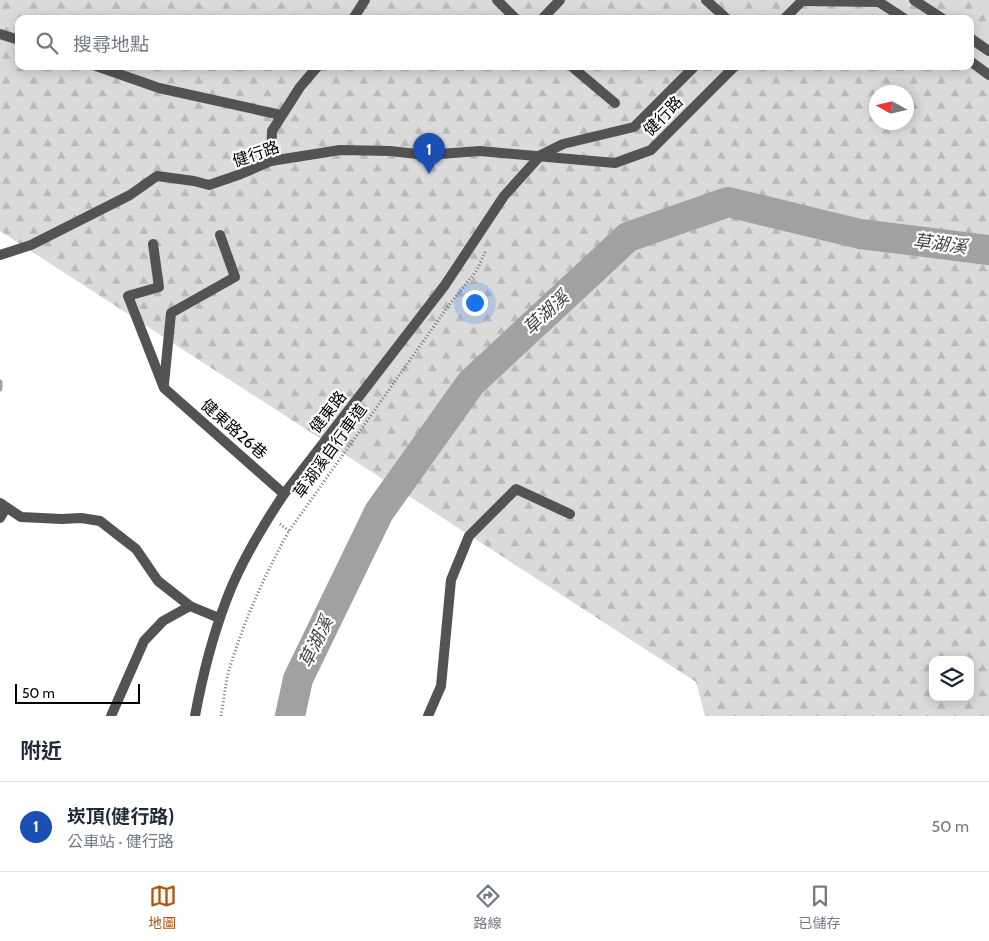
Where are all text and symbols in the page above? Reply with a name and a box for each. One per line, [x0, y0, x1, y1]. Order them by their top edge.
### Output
search box [15, 15, 974, 70]
icon: search [33, 29, 61, 57]
text: 搜尋地點 [73, 33, 149, 56]
north arrow [869, 85, 914, 130]
street label: 健行路 [639, 92, 687, 140]
pin: 1 [413, 133, 445, 174]
street label: 健行路 [230, 137, 282, 171]
water label: 草湖溪 [912, 230, 971, 259]
water label: 草湖溪 [519, 284, 575, 339]
your location [462, 290, 488, 316]
street label: 健東路 [306, 387, 350, 437]
street label: 健東路26巷 [197, 395, 271, 463]
street label: 草湖溪自行車道 [289, 400, 371, 502]
water label: 草湖溪 [294, 610, 339, 671]
map controls [929, 656, 974, 701]
button: layers [929, 656, 974, 701]
scale bar [15, 681, 140, 704]
text: 50 m [22, 684, 55, 702]
text: 附近 [20, 738, 62, 763]
text: 崁頂(健行路) [67, 805, 174, 828]
text: 1 [33, 817, 39, 836]
text: 50 m [932, 817, 969, 836]
text: 公車站 · 健行路 [67, 832, 174, 851]
tab: 地圖 [149, 882, 177, 932]
tab: 路線 [474, 882, 502, 932]
tab: 已儲存 [799, 882, 841, 932]

